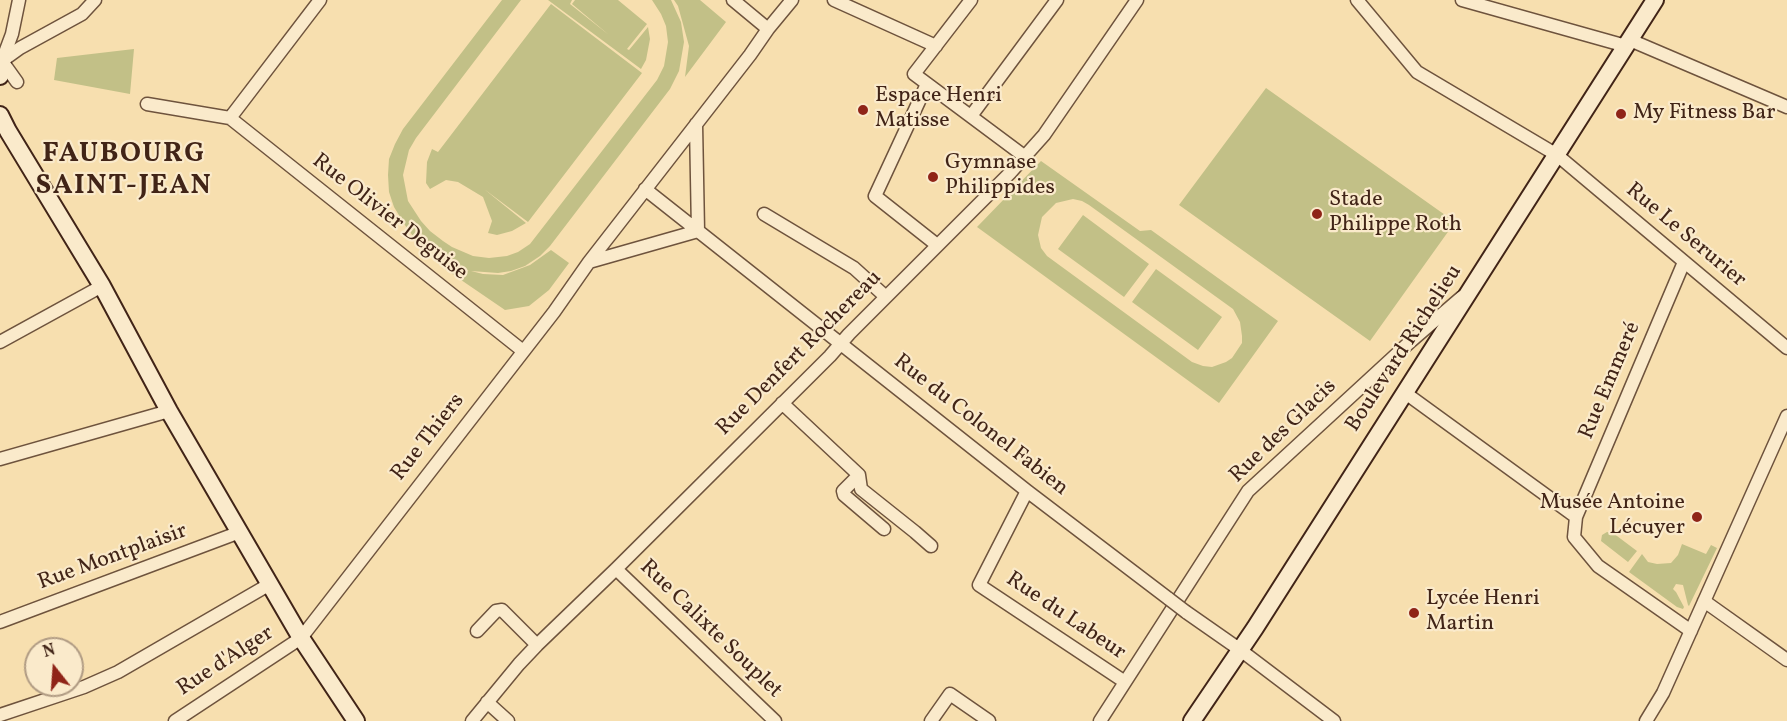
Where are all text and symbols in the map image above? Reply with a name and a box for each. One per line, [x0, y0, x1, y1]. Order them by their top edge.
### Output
place label: Espace Henri Matisse [875, 84, 1002, 136]
place label: My Fitness Bar [1633, 101, 1775, 127]
marker: Espace Henri Matisse [856, 103, 870, 117]
marker: My Fitness Bar [1614, 107, 1628, 121]
district label: FAUBOURG SAINT-JEAN [36, 139, 212, 205]
street label: Rue Olivier Deguise [306, 149, 472, 287]
place label: Gymnase Philippides [945, 151, 1055, 202]
marker: Gymnase Philippides [926, 170, 940, 184]
street label: Rue Le Serurier [1619, 178, 1751, 294]
place label: Stade Philippe Roth [1329, 188, 1462, 240]
marker: Stade Philippe Roth [1310, 207, 1324, 221]
street label: Boulevard Richelieu [1341, 261, 1469, 437]
street label: Rue Denfert Rochereau [712, 266, 888, 442]
street label: Rue Emmeré [1575, 319, 1647, 443]
street label: Rue du Colonel Fabien [887, 350, 1073, 502]
street label: Rue des Glacis [1225, 374, 1343, 490]
street label: Rue Thiers [387, 389, 471, 487]
place label: Musée Antoine Lécuyer [1540, 491, 1685, 542]
marker: Musée Antoine Lécuyer [1690, 510, 1704, 524]
street label: Rue Montplaisir [35, 519, 191, 597]
street label: Rue Calixte Souplet [633, 555, 787, 705]
street label: Rue du Labeur [1000, 567, 1130, 667]
place label: Lycée Henri Martin [1426, 587, 1540, 638]
marker: Lycée Henri Martin [1407, 606, 1421, 620]
street label: Rue d'Alger [173, 621, 279, 703]
north arrow [24, 637, 84, 697]
text: N [41, 639, 58, 664]

